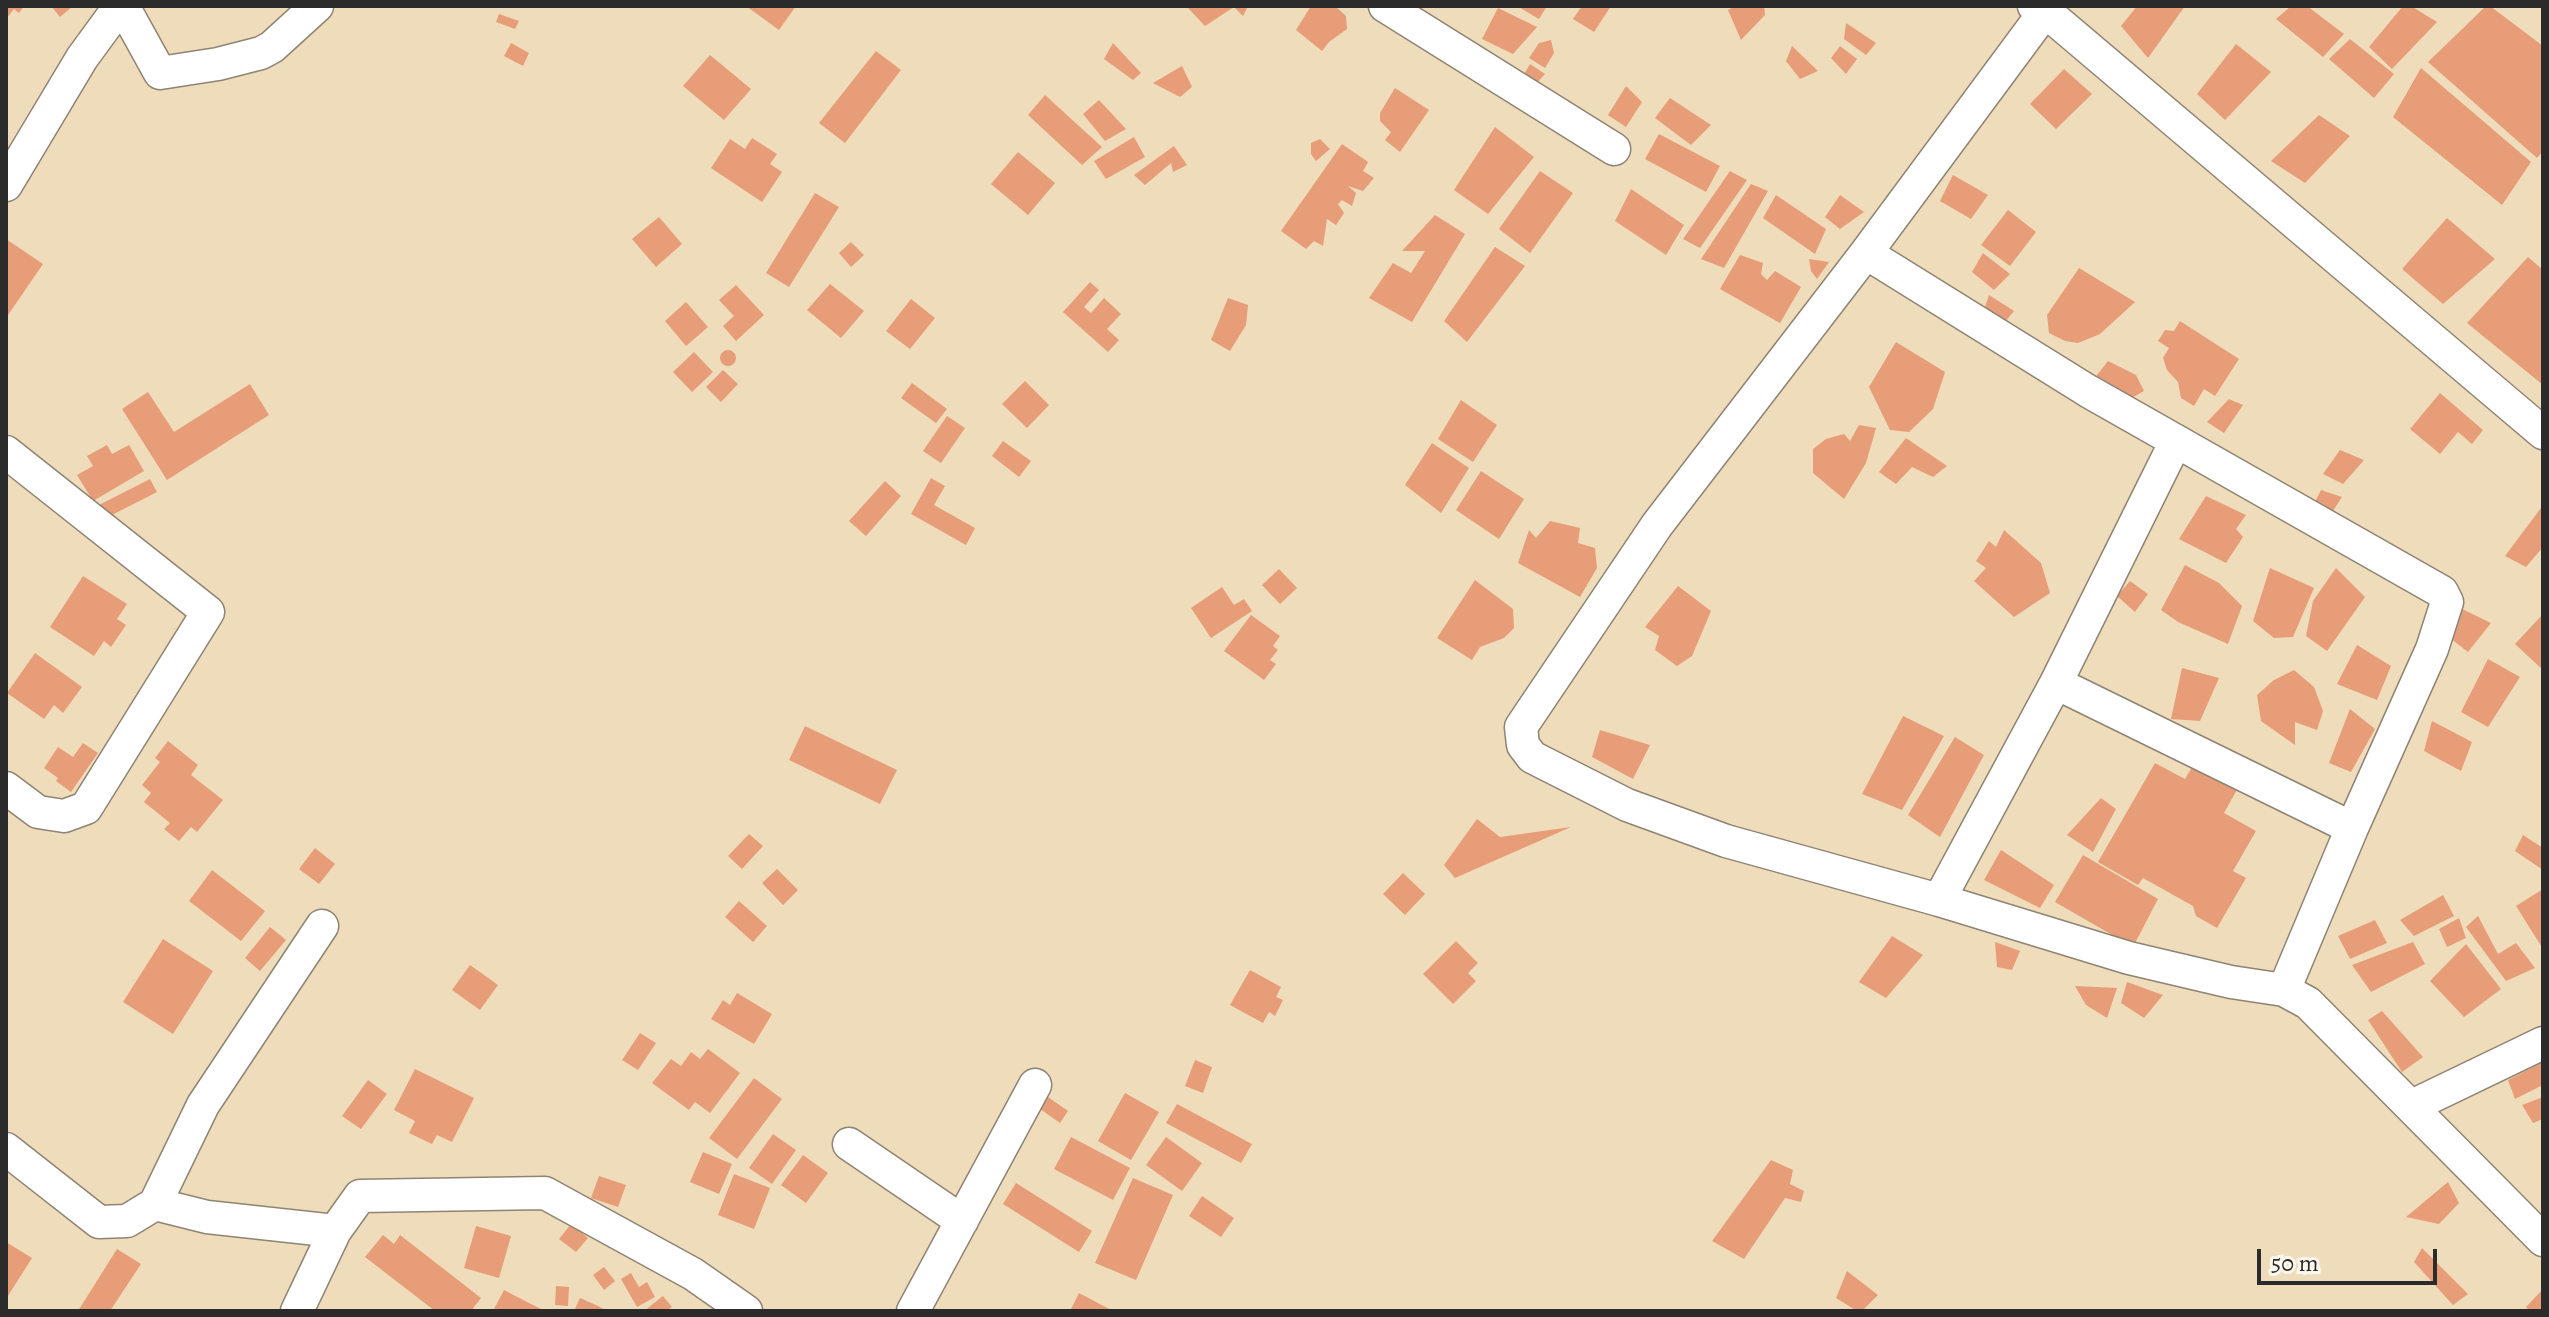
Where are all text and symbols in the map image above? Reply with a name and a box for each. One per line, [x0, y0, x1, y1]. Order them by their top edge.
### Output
scale bar [2261, 1233, 2441, 1283]
text: 50 m [2271, 1247, 2319, 1279]

